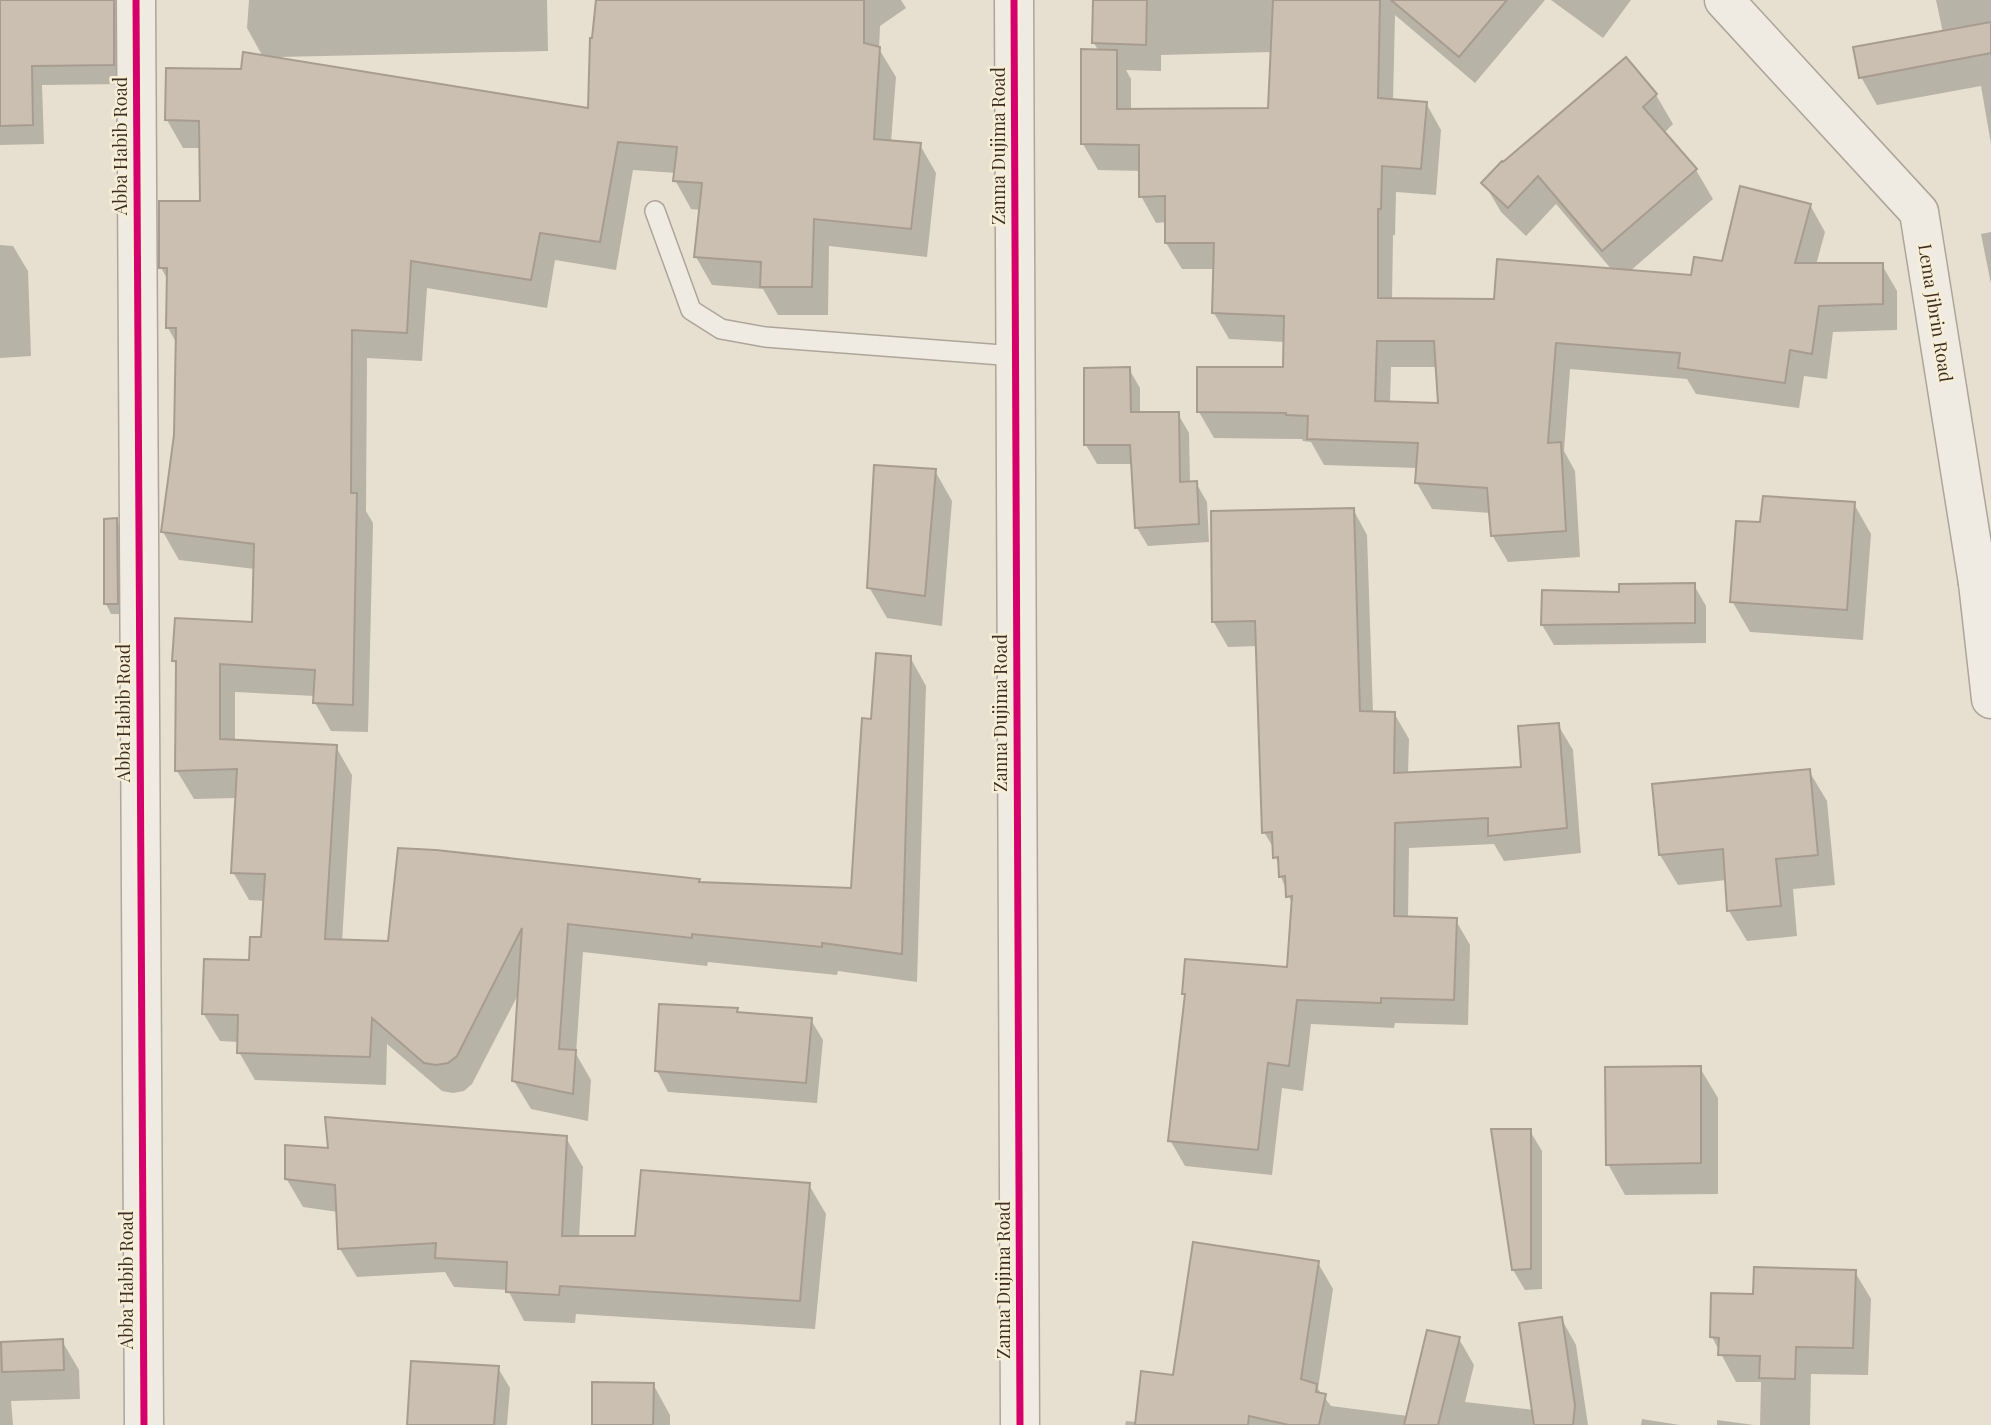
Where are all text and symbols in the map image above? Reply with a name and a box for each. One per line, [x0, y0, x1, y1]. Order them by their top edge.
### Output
street label: Zanna Dujima Road [986, 66, 1010, 225]
street label: Abba Habib Road [108, 76, 132, 216]
street label: Lema Jibrin Road [1913, 242, 1959, 384]
street label: Zanna Dujima Road [988, 633, 1012, 792]
street label: Abba Habib Road [111, 643, 135, 783]
street label: Zanna Dujima Road [991, 1200, 1015, 1359]
street label: Abba Habib Road [114, 1210, 138, 1350]

